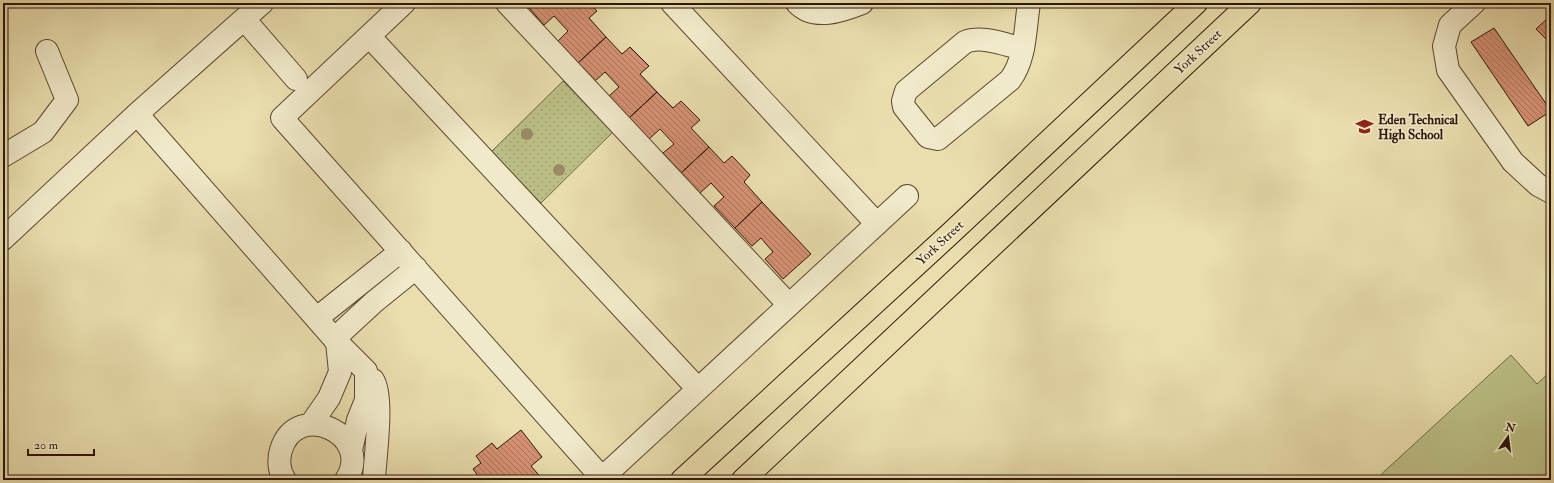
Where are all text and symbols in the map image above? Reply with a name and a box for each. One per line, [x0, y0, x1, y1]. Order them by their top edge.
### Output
street label: York Street [1171, 26, 1225, 78]
place label: Eden Technical High School [1378, 112, 1459, 144]
school or university icon: Eden Technical High School [1355, 117, 1375, 137]
street label: York Street [913, 217, 967, 269]
north arrow [1488, 417, 1528, 457]
text: N [1503, 420, 1518, 436]
scale bar [28, 431, 94, 457]
text: 20 m [34, 438, 59, 453]

